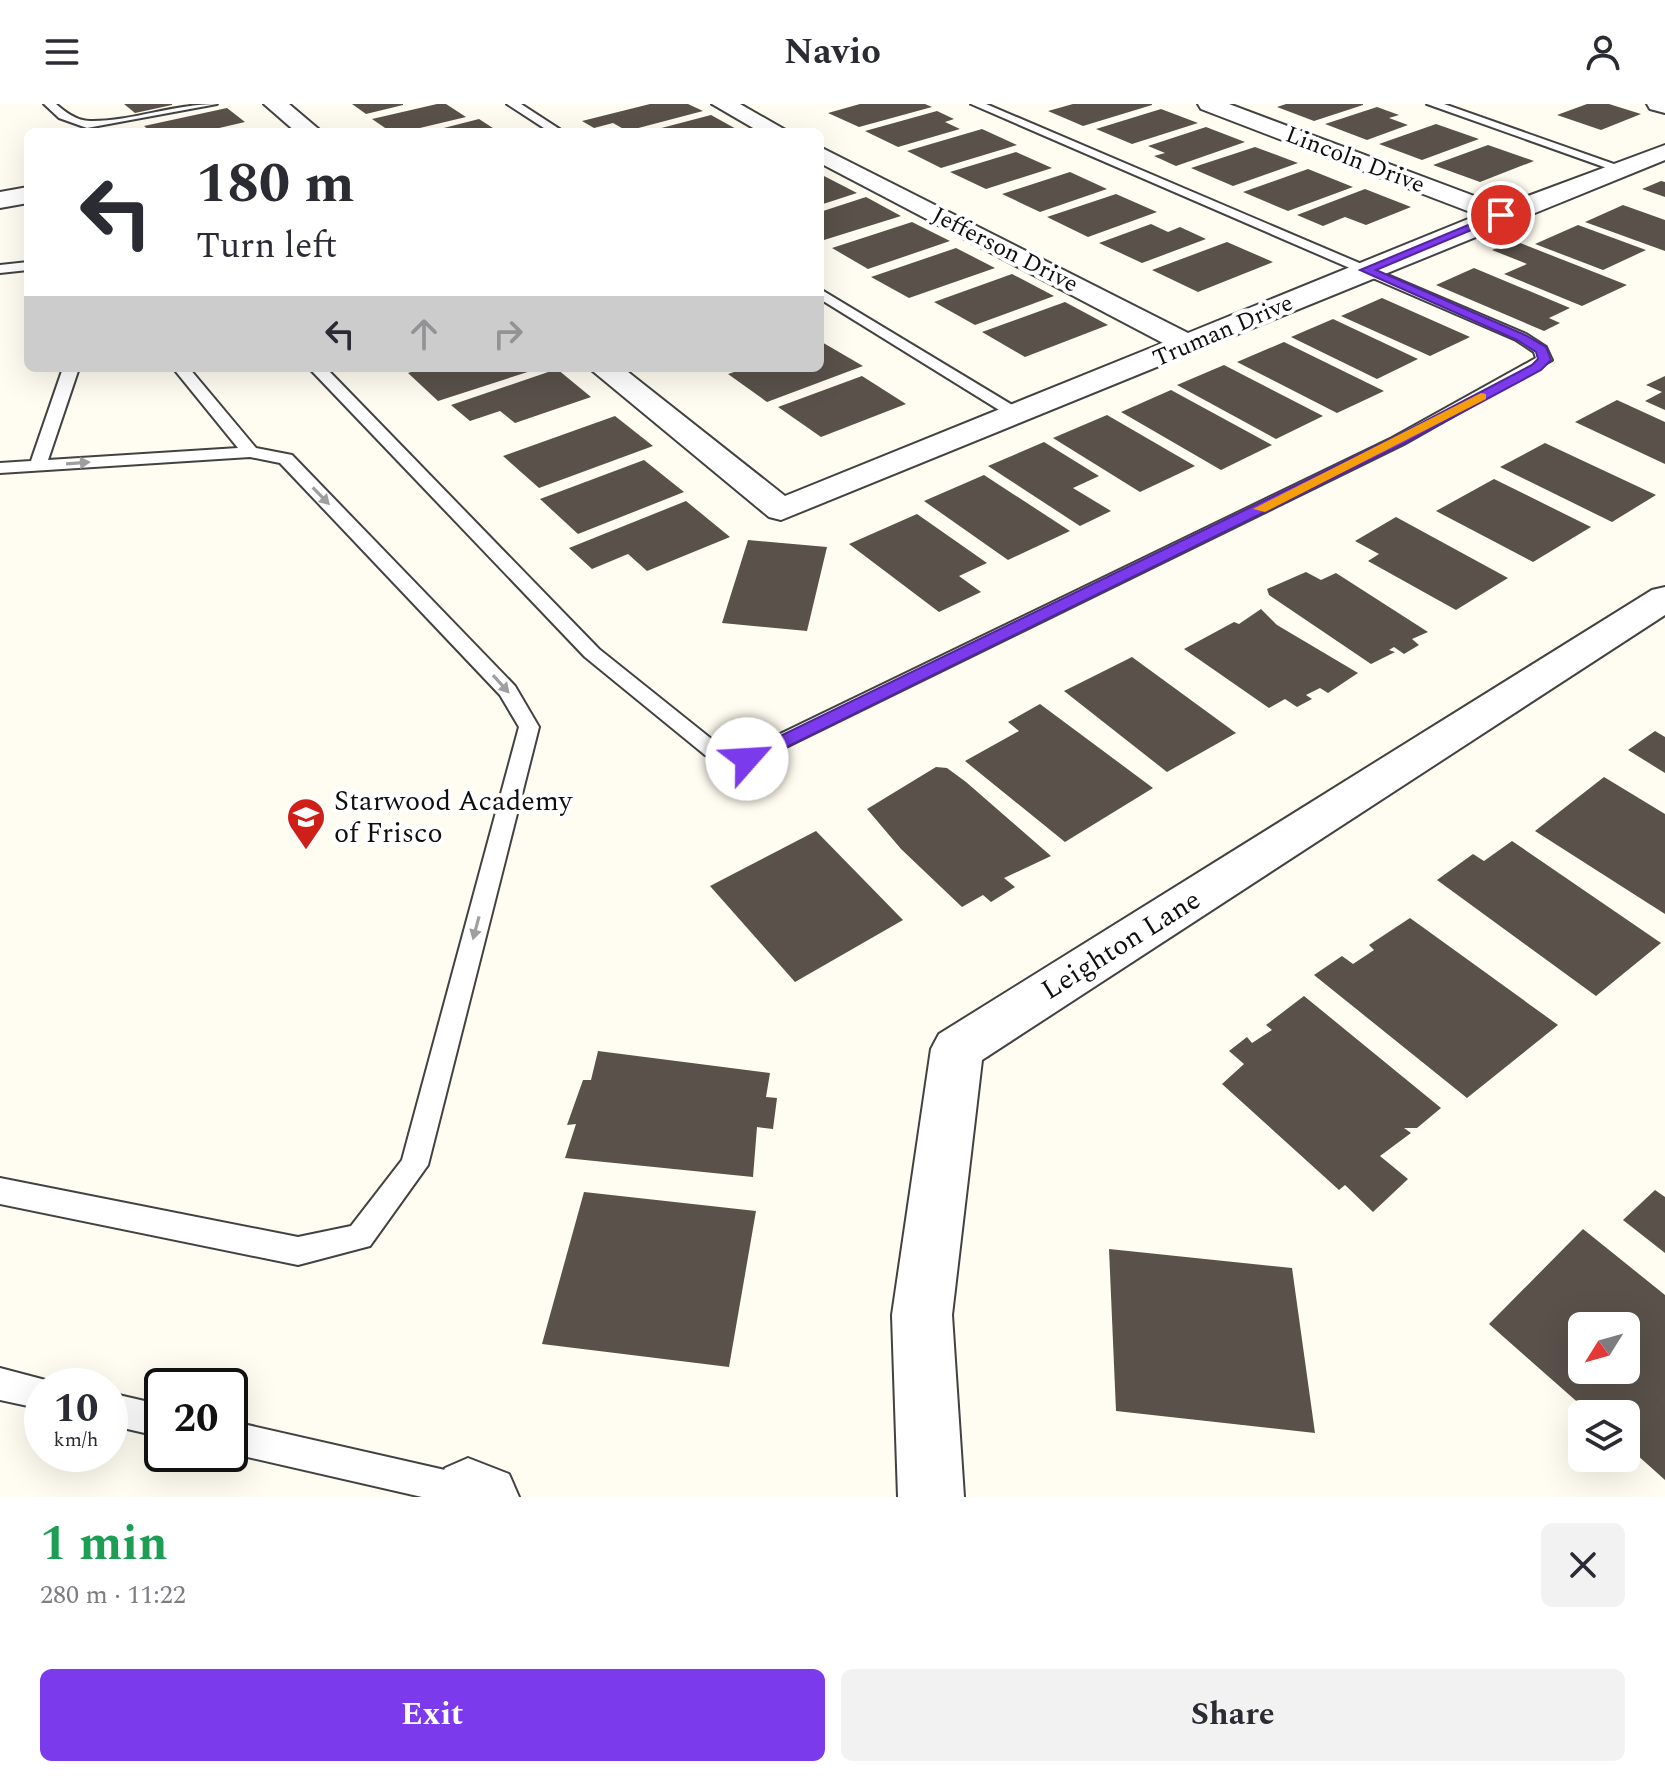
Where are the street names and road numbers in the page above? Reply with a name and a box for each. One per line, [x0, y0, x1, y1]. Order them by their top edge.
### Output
street label: Lincoln Drive [1280, 117, 1430, 203]
street label: Jefferson Drive [925, 198, 1085, 302]
street label: Truman Drive [1147, 285, 1299, 377]
street label: Leighton Lane [1033, 879, 1209, 1011]

